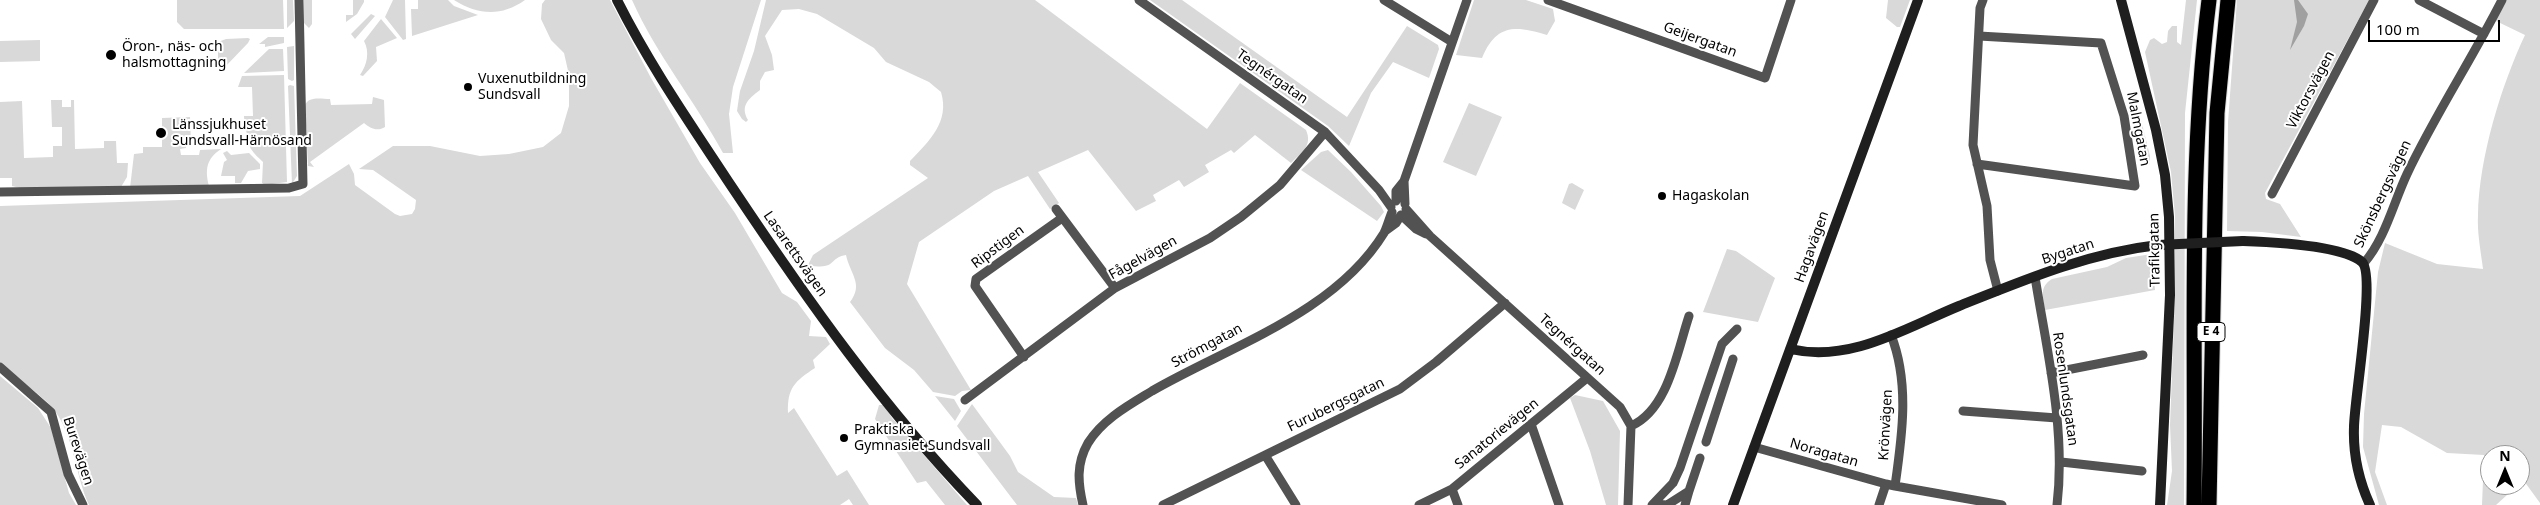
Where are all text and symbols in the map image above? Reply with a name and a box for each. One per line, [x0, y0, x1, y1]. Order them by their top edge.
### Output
scale bar [2370, 10, 2502, 42]
street label: Geijergatan [1661, 19, 1739, 61]
text: 100 m [2376, 19, 2420, 39]
place label: Öron-, näs- och halsmottagning [122, 39, 226, 72]
street label: Tegnérgatan [1233, 46, 1311, 108]
marker: Öron-, näs- och halsmottagning [104, 48, 118, 62]
street label: Viktorsvägen [2283, 48, 2339, 132]
place label: Vuxenutbildning Sundsvall [478, 71, 586, 104]
marker: Vuxenutbildning Sundsvall [462, 81, 474, 93]
street label: Malmgatan [2123, 90, 2153, 168]
place label: Länssjukhuset Sundsvall-Härnösand [172, 117, 312, 150]
marker: Länssjukhuset Sundsvall-Härnösand [154, 126, 168, 140]
street label: Skönsbergsvägen [2351, 138, 2415, 250]
place label: Hagaskolan [1672, 188, 1749, 204]
marker: Hagaskolan [1656, 190, 1668, 202]
street label: Lasarettsvägen [759, 208, 831, 300]
street label: Hagavägen [1791, 209, 1833, 285]
street label: Trafikgatan [2146, 213, 2164, 287]
street label: Ripstigen [968, 222, 1028, 272]
street label: Fågelvägen [1106, 232, 1180, 284]
street label: Bygatan [2040, 236, 2096, 268]
street label: Tegnérgatan [1535, 311, 1609, 379]
street label: Strömgatan [1169, 320, 1245, 372]
road number: E 4 [2197, 322, 2225, 342]
street label: Rosenlundsgatan [2049, 331, 2081, 447]
street label: Furubergsgatan [1285, 374, 1387, 436]
street label: Krönvägen [1876, 389, 1896, 461]
street label: Sanatorievägen [1452, 395, 1542, 473]
street label: Burevägen [59, 415, 97, 487]
place label: Praktiska Gymnasiet Sundsvall [854, 422, 990, 454]
marker: Praktiska Gymnasiet Sundsvall [838, 432, 850, 444]
street label: Noragatan [1788, 435, 1860, 471]
north arrow [2480, 445, 2530, 495]
text: N [2499, 446, 2511, 465]

